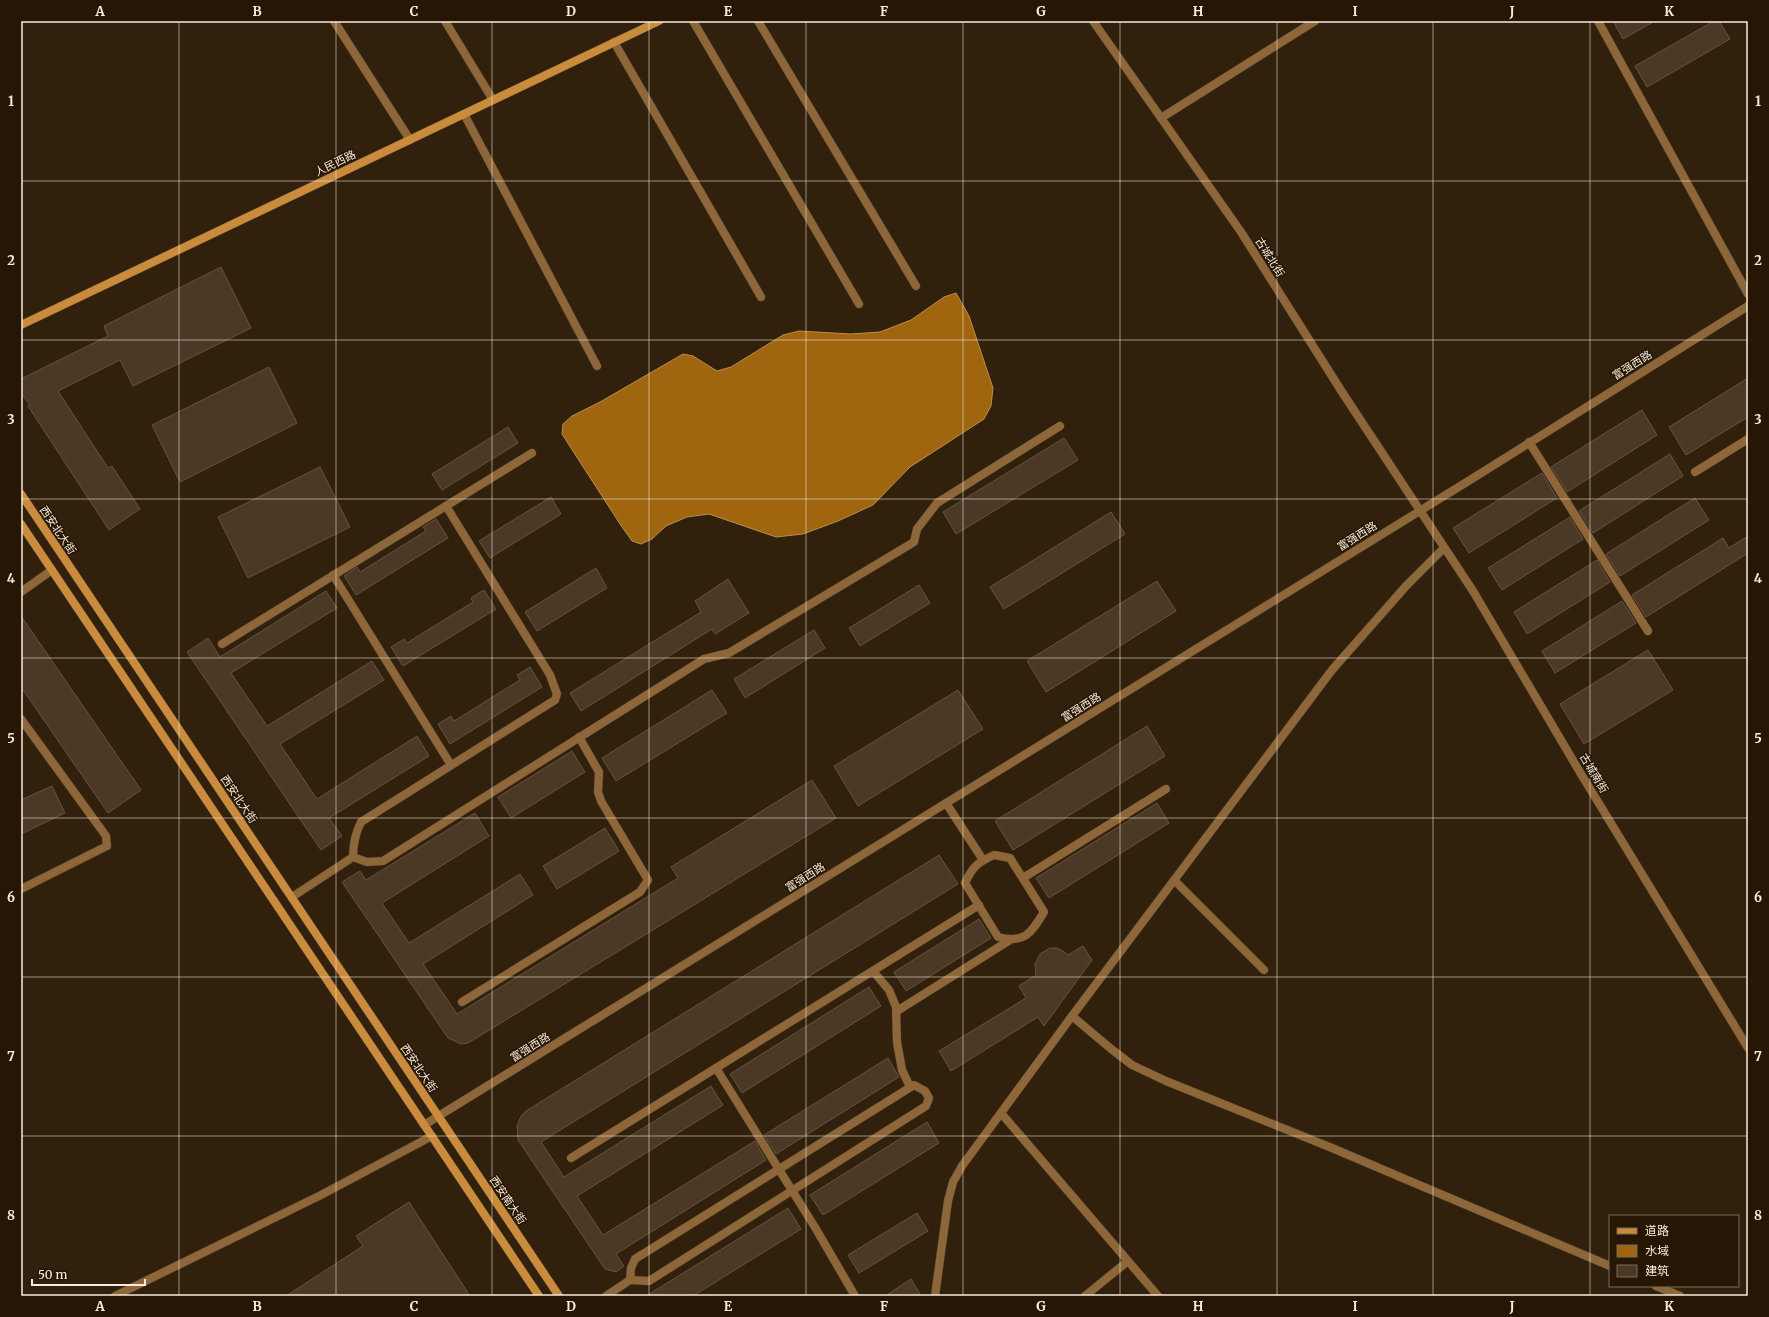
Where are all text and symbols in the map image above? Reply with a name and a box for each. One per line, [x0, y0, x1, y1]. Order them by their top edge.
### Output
text: A [94, 3, 105, 20]
text: B [252, 3, 262, 20]
text: C [410, 3, 419, 20]
text: D [566, 3, 576, 20]
text: E [724, 3, 733, 20]
text: F [880, 3, 888, 20]
text: G [1036, 3, 1046, 20]
text: H [1193, 3, 1204, 20]
text: I [1352, 3, 1358, 20]
text: J [1508, 3, 1515, 20]
text: K [1664, 3, 1674, 20]
text: 1 [8, 93, 14, 110]
text: 1 [1755, 93, 1761, 110]
street label: 人民西路 [312, 147, 358, 179]
street label: 古城北街 [1252, 235, 1288, 279]
text: 2 [7, 252, 15, 269]
text: 2 [1754, 252, 1762, 269]
street label: 富强西路 [1610, 347, 1654, 383]
text: 3 [7, 411, 15, 428]
text: 3 [1754, 411, 1762, 428]
street label: 西安北大街 [37, 503, 79, 557]
street label: 富强西路 [1335, 518, 1379, 554]
text: 4 [7, 570, 16, 587]
text: 4 [1754, 570, 1763, 587]
street label: 富强西路 [1059, 689, 1103, 725]
text: 5 [7, 730, 15, 747]
text: 5 [1754, 730, 1762, 747]
street label: 古城南街 [1577, 751, 1611, 795]
street label: 西安北大街 [218, 772, 260, 826]
street label: 富强西路 [783, 859, 827, 895]
text: 6 [7, 889, 15, 906]
text: 6 [1754, 889, 1762, 906]
street label: 富强西路 [508, 1029, 552, 1065]
street label: 西安北大街 [398, 1041, 440, 1095]
text: 7 [7, 1048, 15, 1065]
text: 7 [1754, 1048, 1762, 1065]
street label: 西安南大街 [487, 1173, 529, 1227]
text: 8 [7, 1207, 15, 1224]
text: 8 [1754, 1207, 1762, 1224]
legend [1609, 1215, 1739, 1287]
text: 道路 [1645, 1223, 1669, 1238]
text: 水域 [1645, 1243, 1669, 1258]
scale bar [32, 1261, 145, 1287]
text: 建筑 [1645, 1263, 1669, 1278]
text: 50 m [38, 1267, 67, 1282]
text: A [94, 1298, 105, 1315]
text: B [252, 1298, 262, 1315]
text: C [410, 1298, 419, 1315]
text: D [566, 1298, 576, 1315]
text: E [724, 1298, 733, 1315]
text: F [880, 1298, 888, 1315]
text: G [1036, 1298, 1046, 1315]
text: H [1193, 1298, 1204, 1315]
text: I [1352, 1298, 1358, 1315]
text: J [1508, 1298, 1515, 1315]
text: K [1664, 1298, 1674, 1315]

